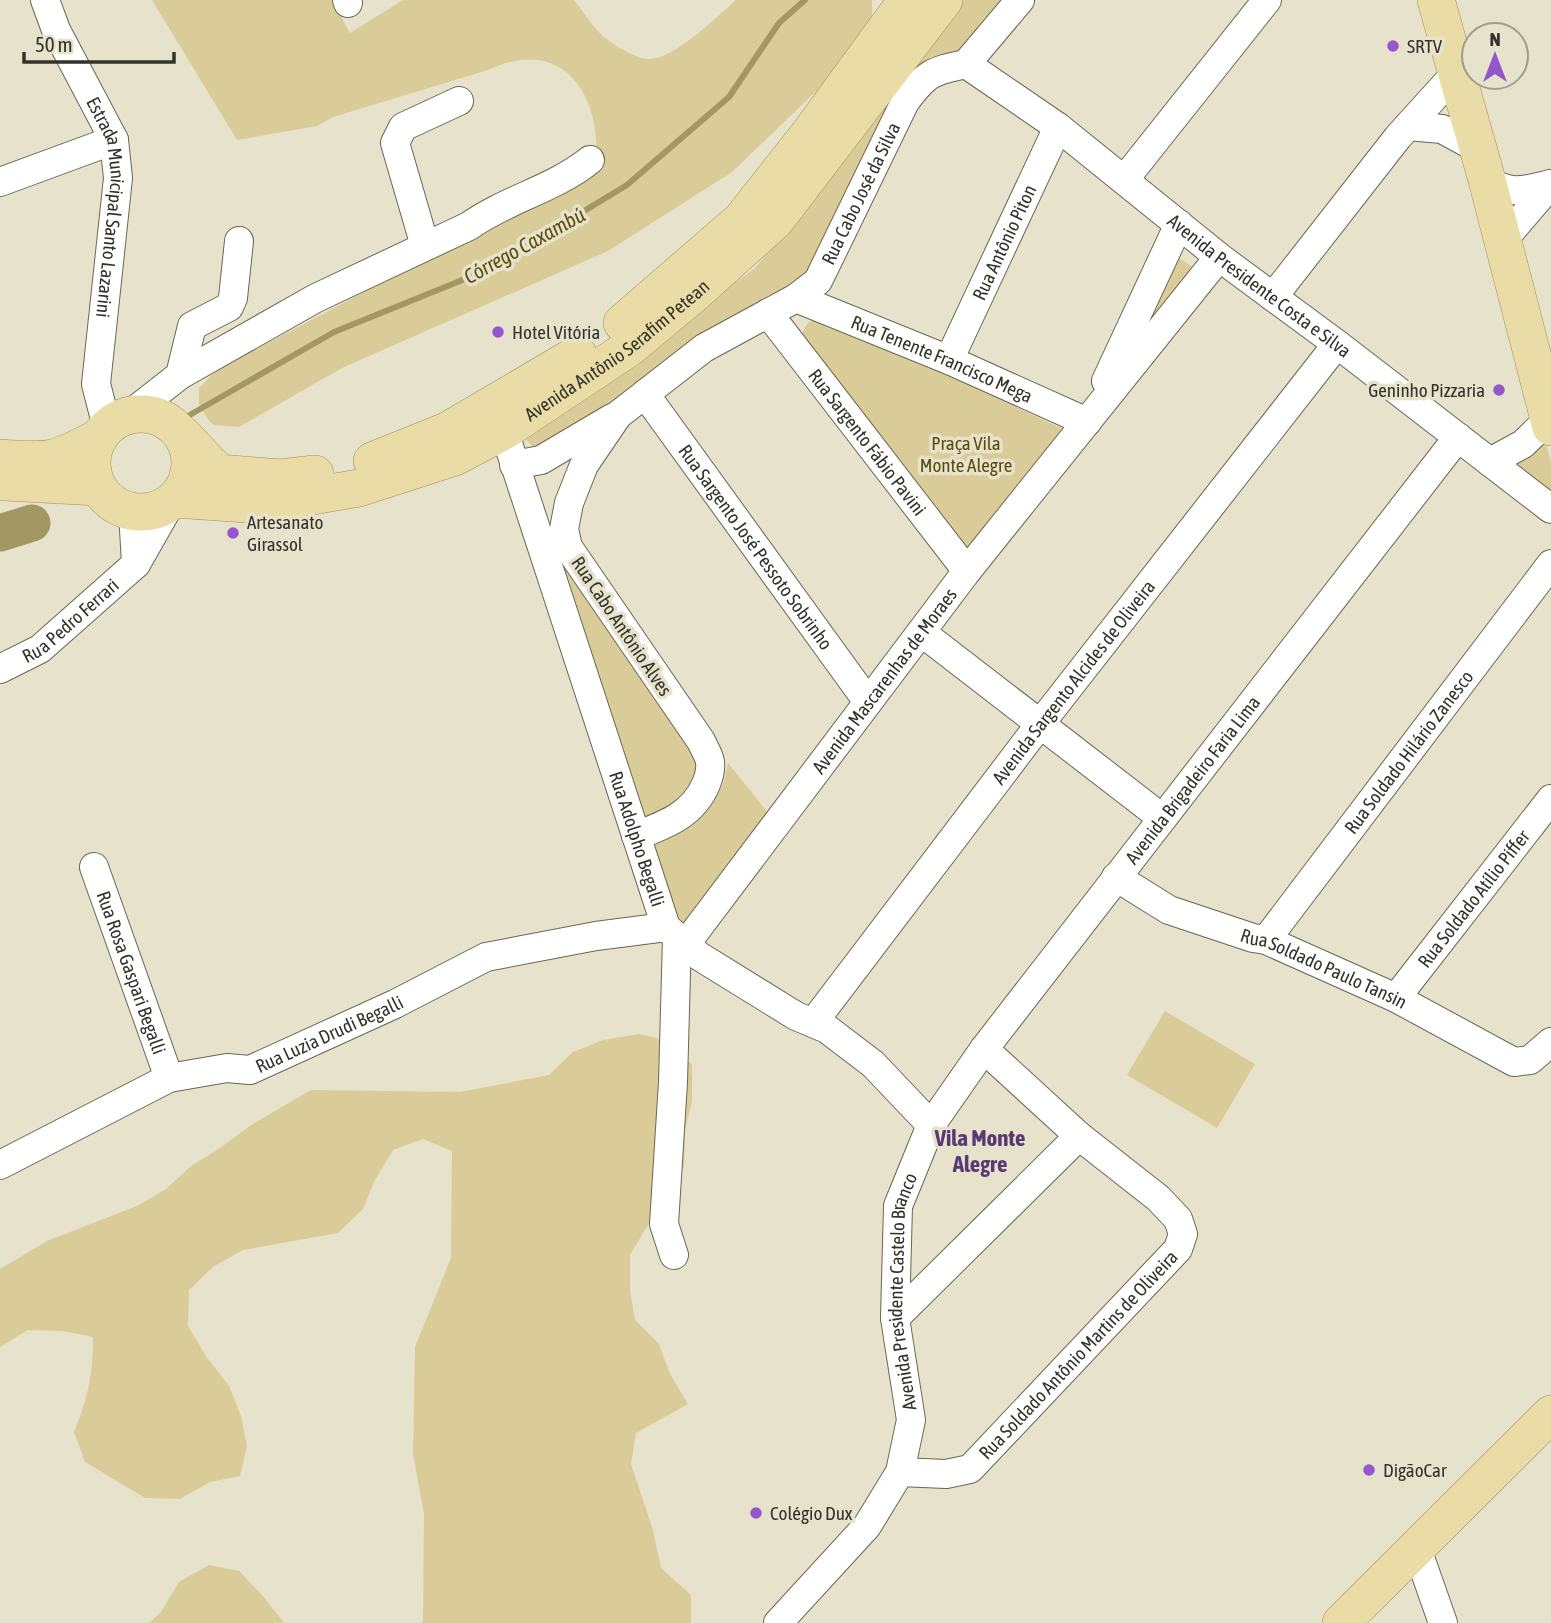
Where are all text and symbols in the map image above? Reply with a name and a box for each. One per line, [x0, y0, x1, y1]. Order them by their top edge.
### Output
scale bar [24, 21, 175, 65]
north arrow [1460, 21, 1530, 91]
text: N [1489, 28, 1501, 50]
text: 50 m [35, 32, 73, 56]
place label: SRTV [1407, 35, 1443, 57]
marker: SRTV [1385, 38, 1401, 54]
street label: Estrada Municipal Santo Lazarini [82, 93, 129, 319]
street label: Rua Cabo José da Silva [817, 119, 904, 268]
street label: Rua Antônio Piton [968, 181, 1040, 303]
water label: Córrego Caxambú [459, 202, 589, 288]
street label: Avenida Presidente Costa e Silva [1164, 209, 1356, 362]
street label: Avenida Antônio Serafim Petean [520, 275, 714, 425]
street label: Rua Tenente Francisco Mega [848, 311, 1036, 407]
place label: Hotel Vitória [512, 321, 600, 343]
marker: Hotel Vitória [490, 324, 506, 340]
street label: Rua Sargento Fábio Pavini [804, 364, 931, 520]
place label: Geninho Pizzaria [1368, 379, 1485, 401]
marker: Geninho Pizzaria [1491, 382, 1507, 398]
park label: Praça Vila Monte Alegre [920, 432, 1012, 476]
street label: Rua Sargento José Pessoto Sobrinho [674, 440, 837, 654]
place label: Artesanato Girassol [247, 511, 324, 555]
marker: Artesanato Girassol [225, 525, 241, 541]
street label: Rua Cabo Antônio Alves [567, 552, 677, 700]
street label: Rua Pedro Ferrari [19, 574, 123, 667]
street label: Avenida Sargento Alcides de Oliveira [987, 576, 1159, 788]
street label: Avenida Mascarenhas de Moraes [807, 584, 961, 778]
street label: Rua Soldado Hilário Zanesco [1340, 666, 1478, 838]
street label: Avenida Brigadeiro Faria Lima [1121, 691, 1264, 868]
street label: Rua Adolpho Begalli [605, 768, 670, 909]
street label: Rua Soldado Atílio Piffer [1413, 825, 1534, 972]
street label: Rua Rosa Gaspari Begalli [92, 888, 171, 1057]
street label: Rua Soldado Paulo Tansin [1238, 924, 1411, 1013]
street label: Rua Luzia Drudi Begalli [252, 991, 407, 1077]
district label: Vila Monte Alegre [934, 1125, 1025, 1177]
street label: Avenida Presidente Castelo Branco [884, 1169, 921, 1412]
street label: Rua Soldado Antônio Martins de Oliveira [974, 1246, 1182, 1464]
place label: DigãoCar [1383, 1459, 1447, 1481]
marker: DigãoCar [1361, 1462, 1377, 1478]
place label: Colégio Dux [770, 1502, 853, 1524]
marker: Colégio Dux [748, 1505, 764, 1521]

